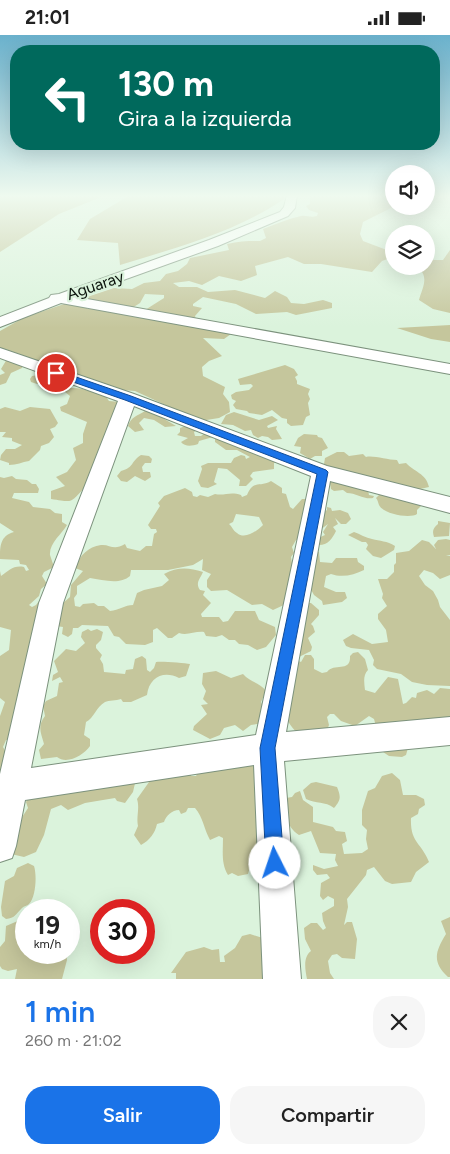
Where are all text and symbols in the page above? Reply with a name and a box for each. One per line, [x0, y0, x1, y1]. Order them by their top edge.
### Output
text: 21:01 [25, 6, 70, 29]
text: 130 m [118, 63, 214, 105]
icon: left [35, 65, 100, 130]
text: Gira a la izquierda [118, 105, 292, 132]
map controls [385, 165, 435, 275]
button: sound [385, 165, 435, 215]
button: layers [385, 225, 435, 275]
street label: Aguaray [64, 267, 127, 304]
pin [35, 352, 77, 394]
icon: arrive [42, 359, 70, 387]
position arrow [248, 836, 300, 888]
speed limit sign: 30 [90, 899, 155, 964]
text: 19 [35, 910, 60, 940]
text: km/h [34, 937, 61, 951]
text: 1 min [25, 993, 95, 1030]
button: close [373, 996, 425, 1048]
text: 260 m · 21:02 [25, 1031, 122, 1050]
button: Salir [25, 1086, 220, 1144]
button: Compartir [230, 1086, 425, 1144]

